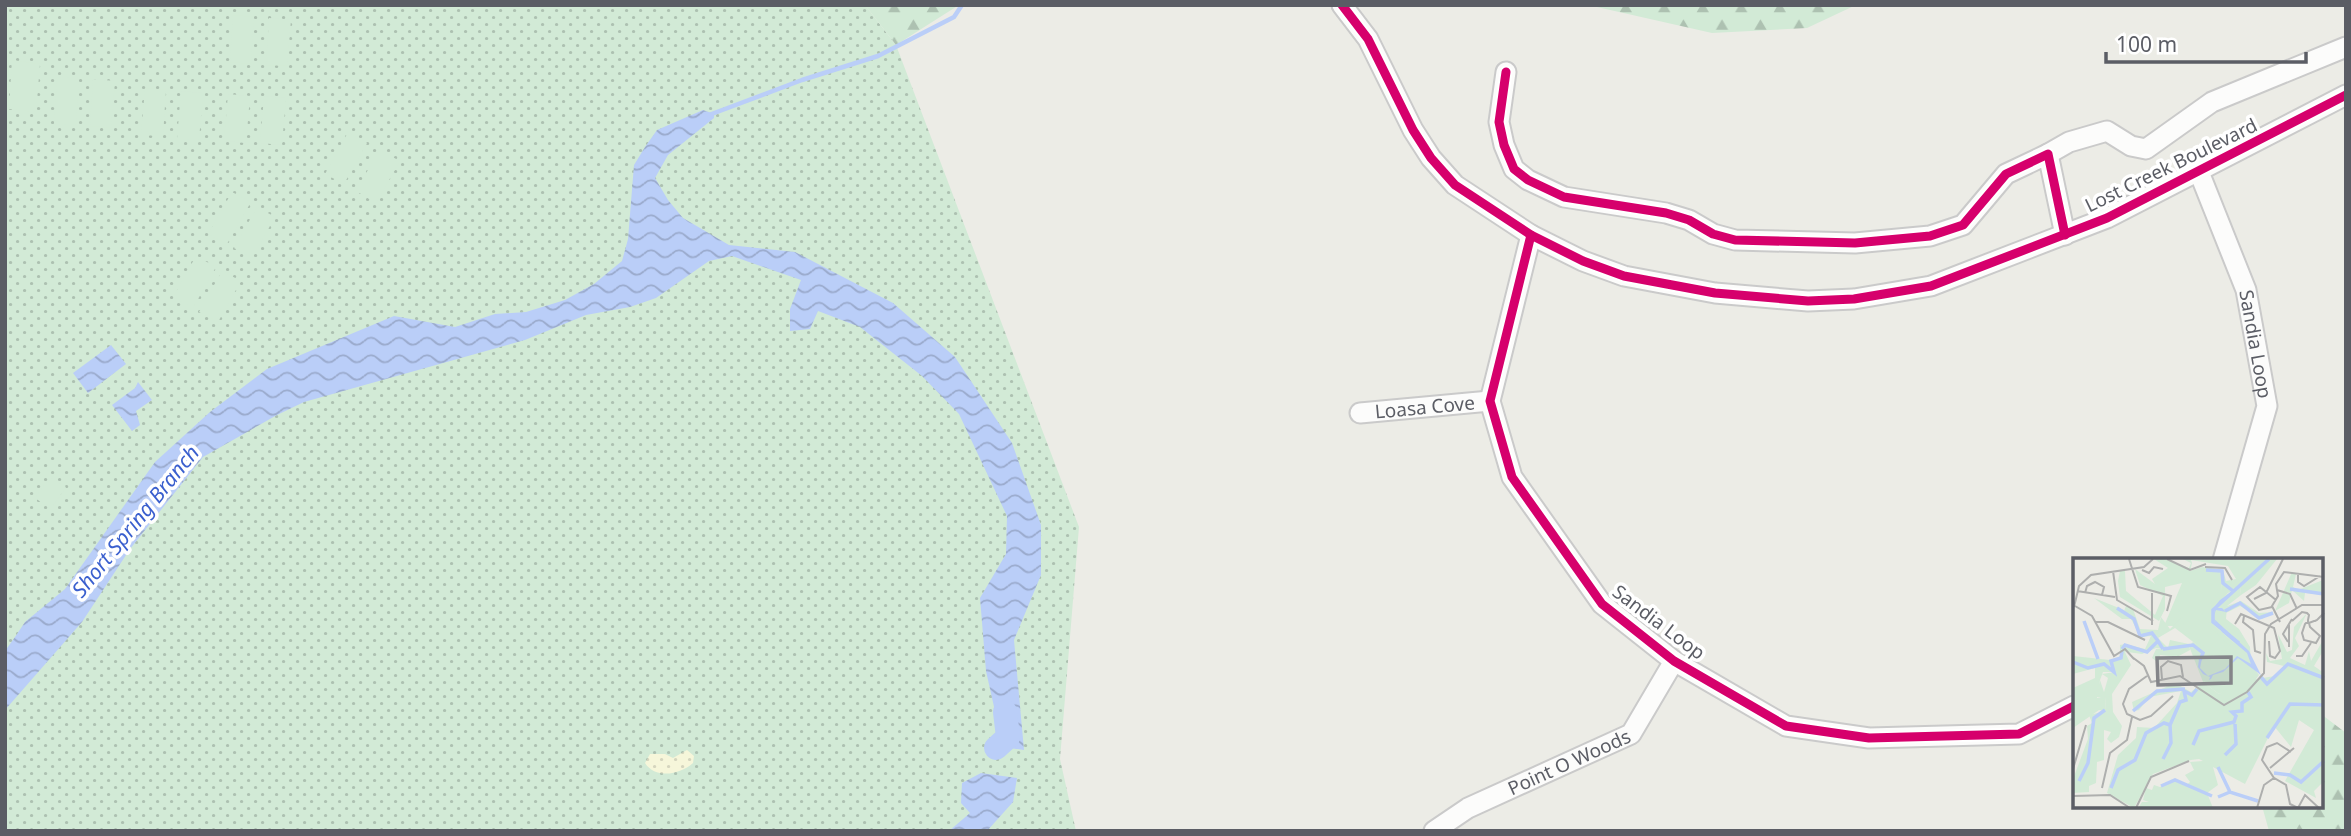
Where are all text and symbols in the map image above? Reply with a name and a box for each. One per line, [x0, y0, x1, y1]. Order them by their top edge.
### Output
scale bar [2106, 21, 2306, 65]
text: 100 m [2116, 30, 2177, 58]
street label: Lost Creek Boulevard [2081, 112, 2261, 218]
street label: Sandia Loop [2233, 288, 2278, 400]
street label: Loasa Cove [1374, 389, 1476, 425]
water label: Short Spring Branch [65, 439, 205, 603]
inset map [2073, 558, 2323, 808]
street label: Sandia Loop [1607, 579, 1711, 665]
street label: Point O Woods [1503, 723, 1635, 801]

